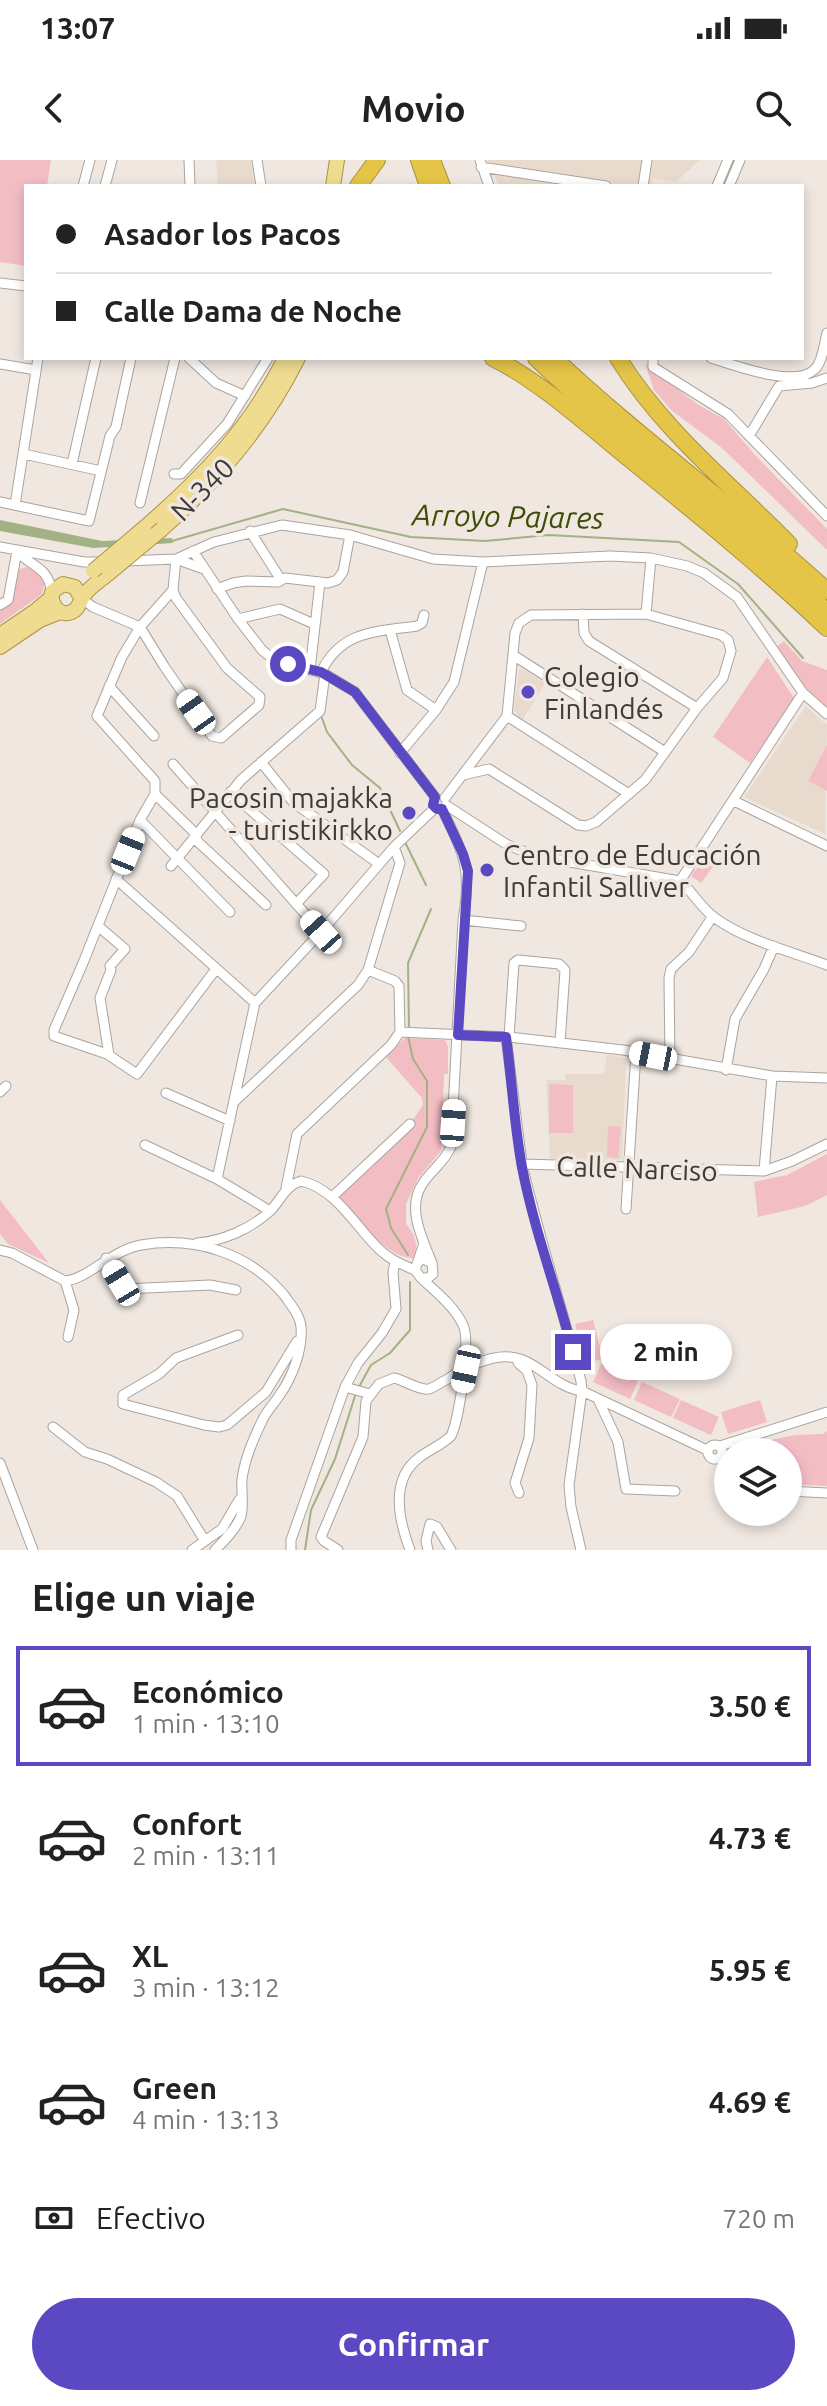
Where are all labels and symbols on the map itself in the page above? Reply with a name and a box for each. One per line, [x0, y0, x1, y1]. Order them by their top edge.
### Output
street label: N-340 [164, 451, 240, 527]
water label: Arroyo Pajares [410, 497, 605, 535]
route start [270, 646, 306, 682]
place label: Colegio Finlandés [544, 661, 663, 724]
marker: Colegio Finlandés [519, 683, 537, 701]
car [172, 685, 220, 739]
place label: Pacosin majakka - turistikirkko [189, 782, 393, 845]
marker: Pacosin majakka - turistikirkko [400, 804, 418, 822]
car [108, 824, 148, 878]
place label: Centro de Educación Infantil Salliver [503, 839, 762, 902]
marker: Centro de Educación Infantil Salliver [478, 861, 496, 879]
car [296, 906, 346, 958]
car [627, 1040, 679, 1072]
car [439, 1098, 467, 1148]
street label: Calle Narciso [556, 1150, 718, 1186]
car [98, 1256, 144, 1310]
callout: 2 min [601, 1324, 733, 1380]
route end [555, 1334, 591, 1370]
car [449, 1343, 483, 1395]

